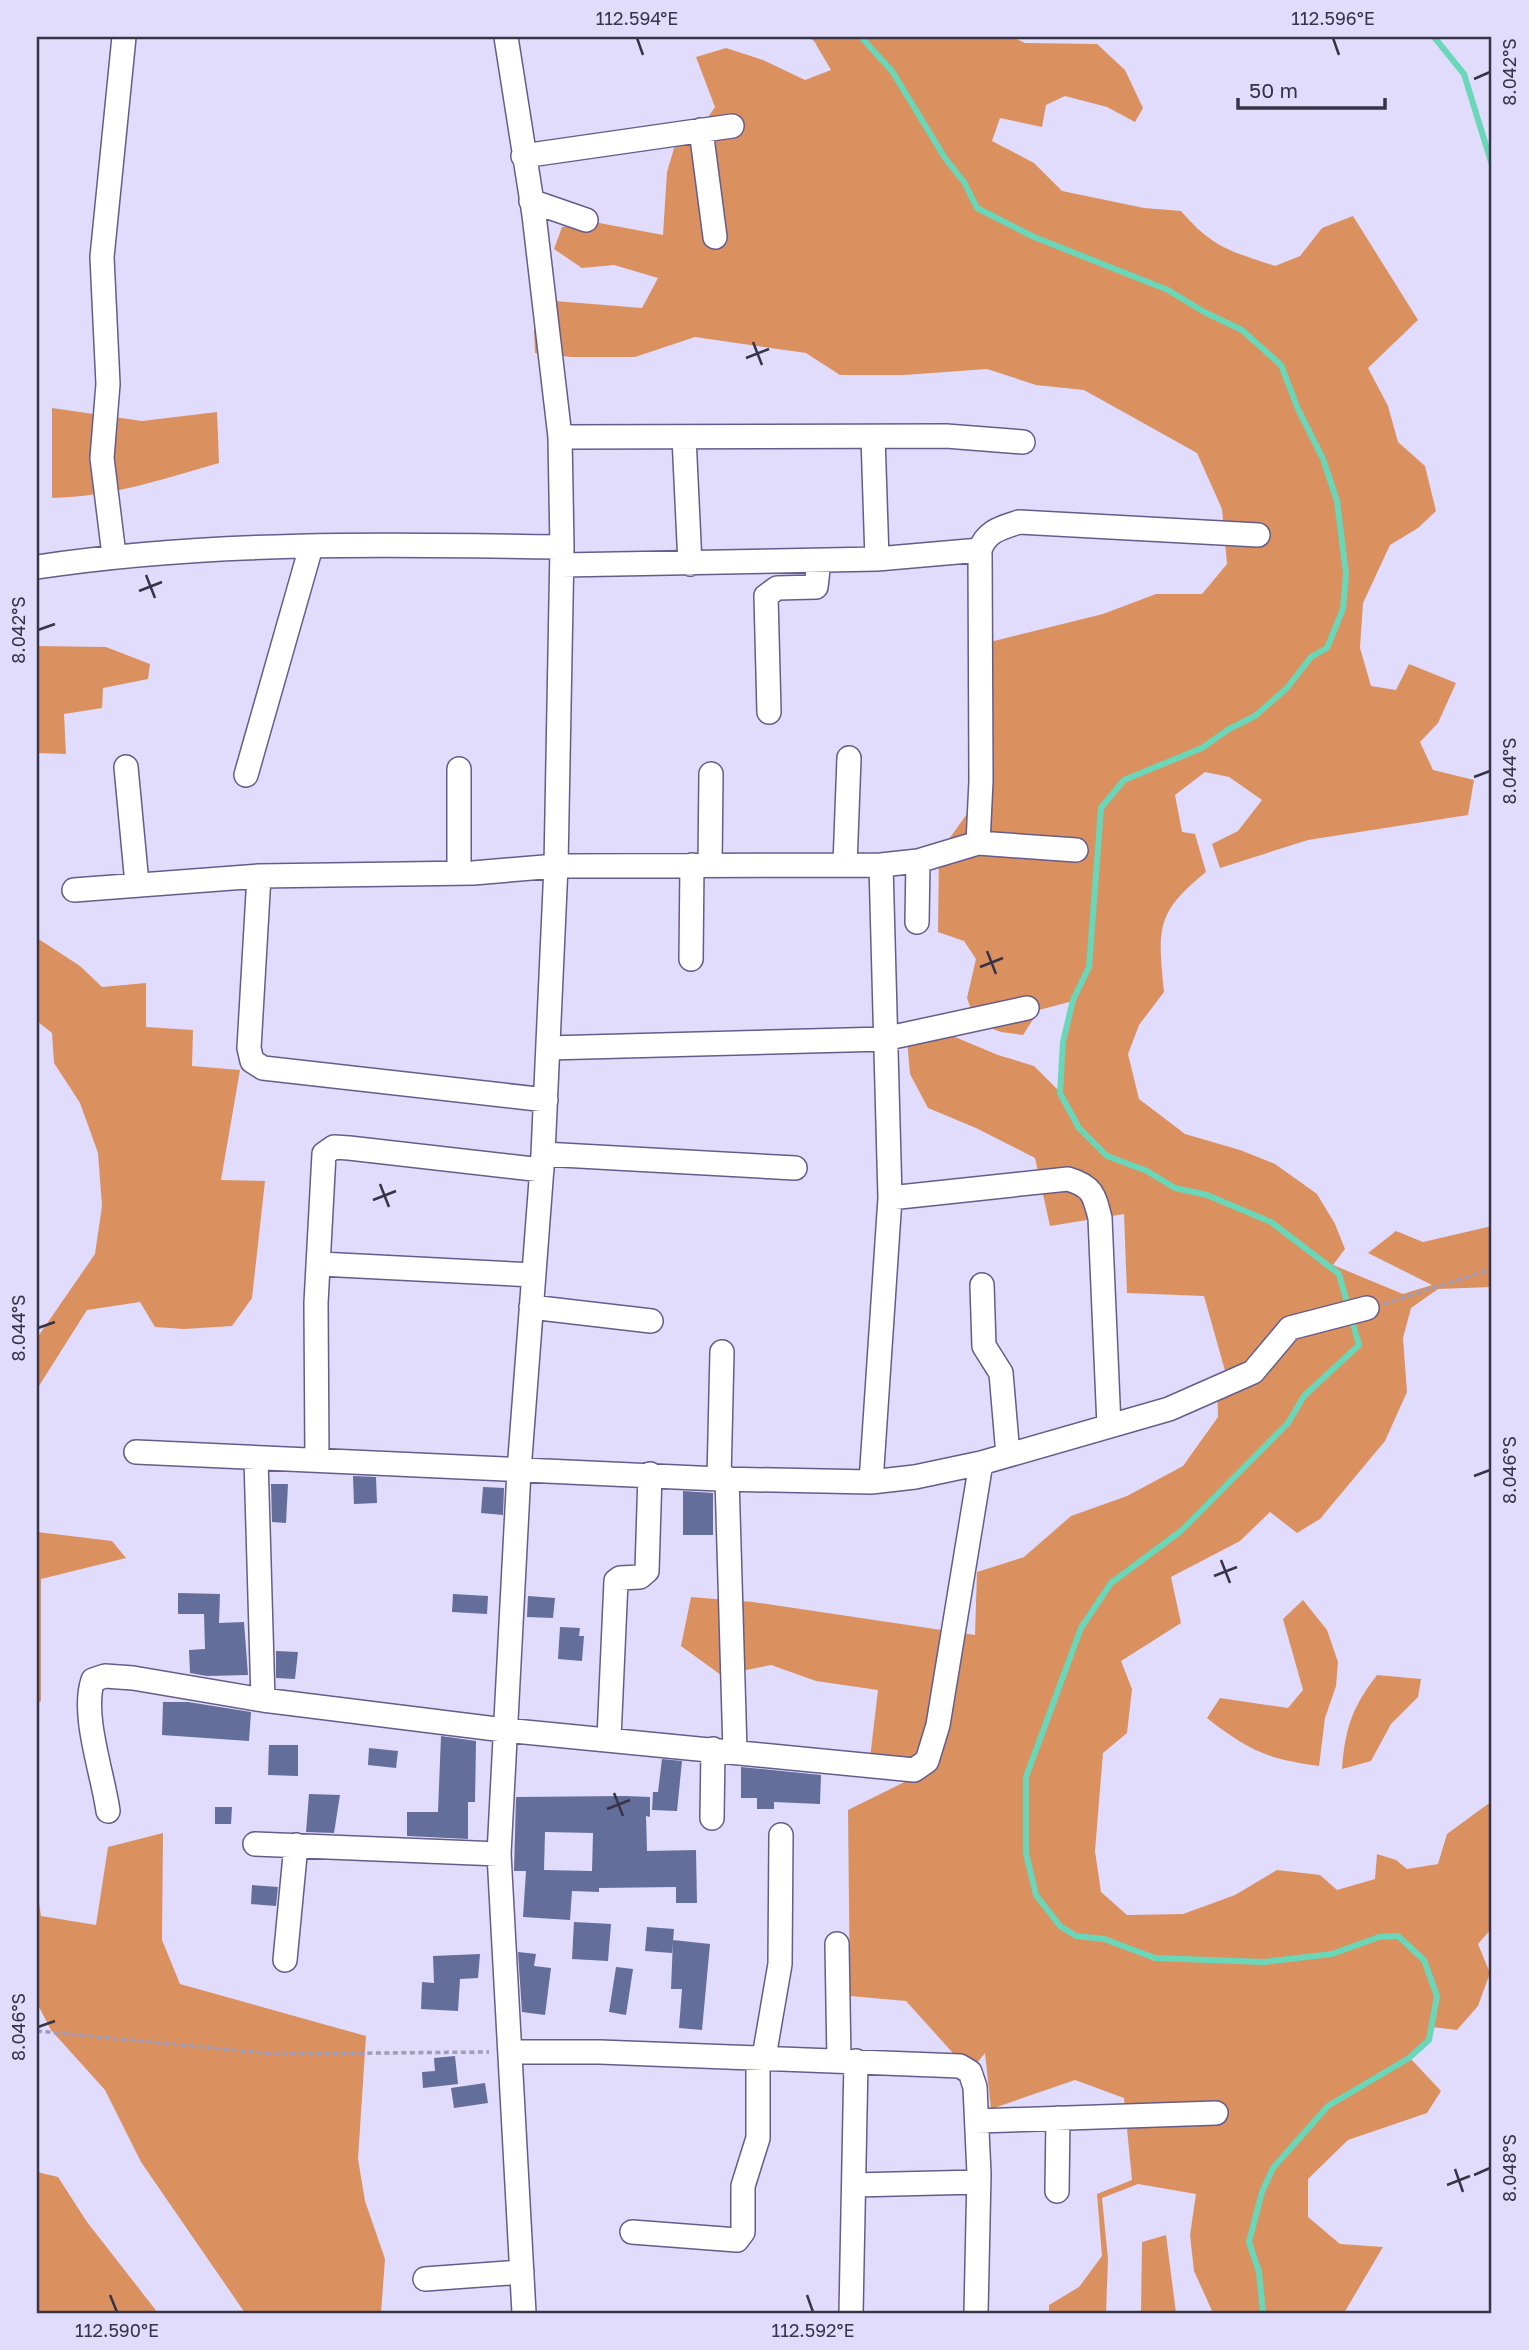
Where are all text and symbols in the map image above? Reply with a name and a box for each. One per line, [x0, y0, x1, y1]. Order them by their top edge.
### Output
text: 112.594°E [596, 7, 678, 29]
text: 112.596°E [1291, 7, 1375, 29]
text: 8.042°S [1498, 38, 1520, 106]
scale bar [1238, 66, 1386, 110]
text: 50 m [1249, 77, 1298, 103]
text: 8.042°S [7, 596, 29, 664]
text: 8.044°S [1498, 737, 1520, 805]
text: 8.044°S [7, 1294, 29, 1362]
text: 8.046°S [1498, 1436, 1520, 1504]
text: 8.046°S [7, 1993, 29, 2061]
text: 8.048°S [1498, 2134, 1520, 2202]
text: 112.590°E [75, 2319, 159, 2341]
text: 112.592°E [771, 2319, 855, 2341]

